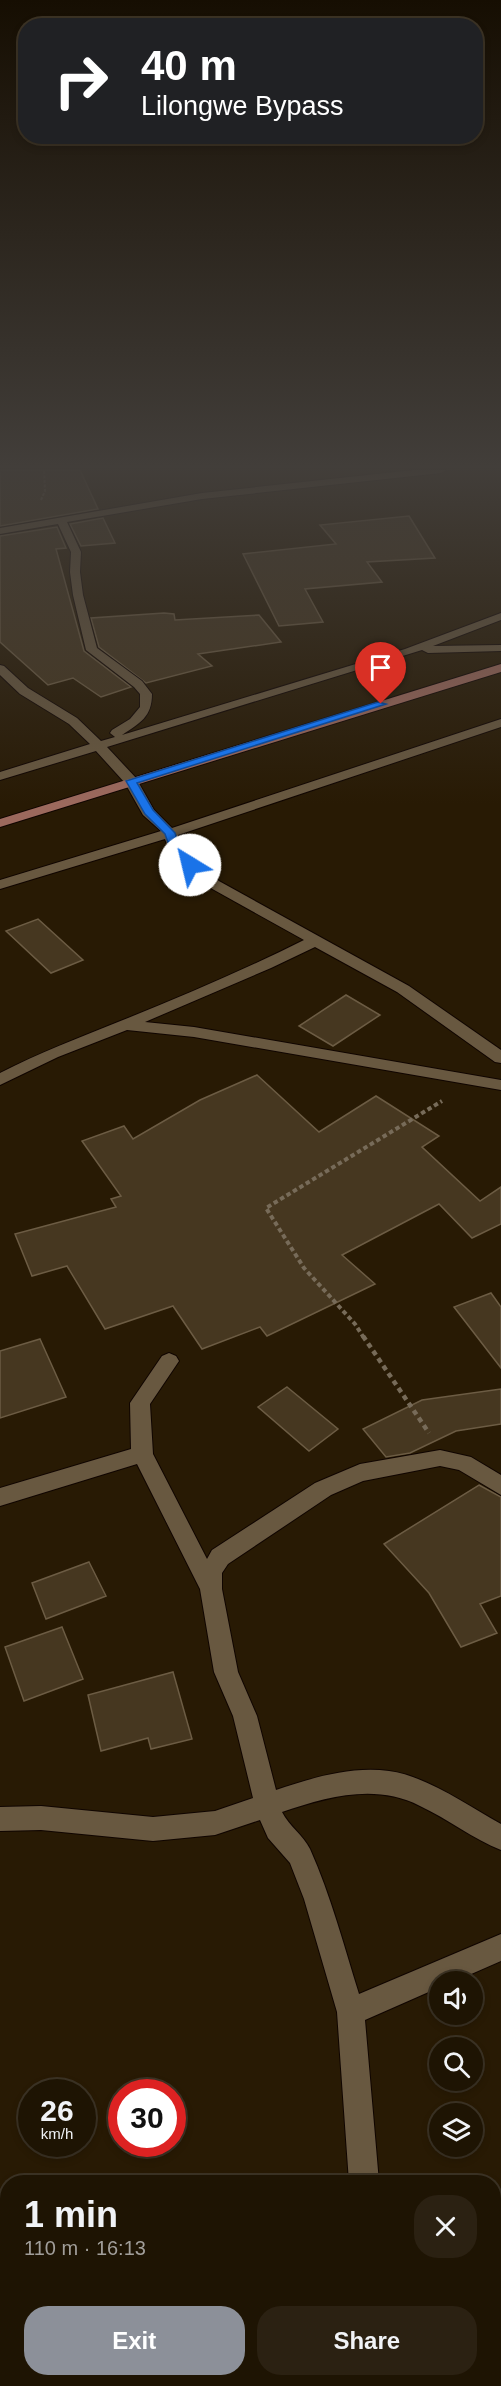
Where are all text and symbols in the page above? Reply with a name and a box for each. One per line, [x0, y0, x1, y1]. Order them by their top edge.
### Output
icon: right [42, 42, 120, 120]
text: 40 m [141, 42, 237, 89]
text: Lilongwe Bypass [141, 91, 344, 121]
pin [355, 642, 406, 704]
icon: arrive [364, 651, 397, 684]
position arrow [158, 833, 222, 897]
map controls [429, 1971, 483, 2157]
button: sound [429, 1971, 483, 2025]
button: search [429, 2037, 483, 2091]
speed limit sign: 30 [108, 2079, 186, 2157]
text: 26 [40, 2094, 74, 2127]
button: layers [429, 2103, 483, 2157]
text: km/h [41, 2125, 73, 2142]
text: 1 min [24, 2194, 118, 2235]
button: close [414, 2195, 477, 2258]
text: 110 m · 16:13 [24, 2237, 146, 2259]
button: Exit [24, 2306, 245, 2375]
button: Share [257, 2306, 477, 2375]

